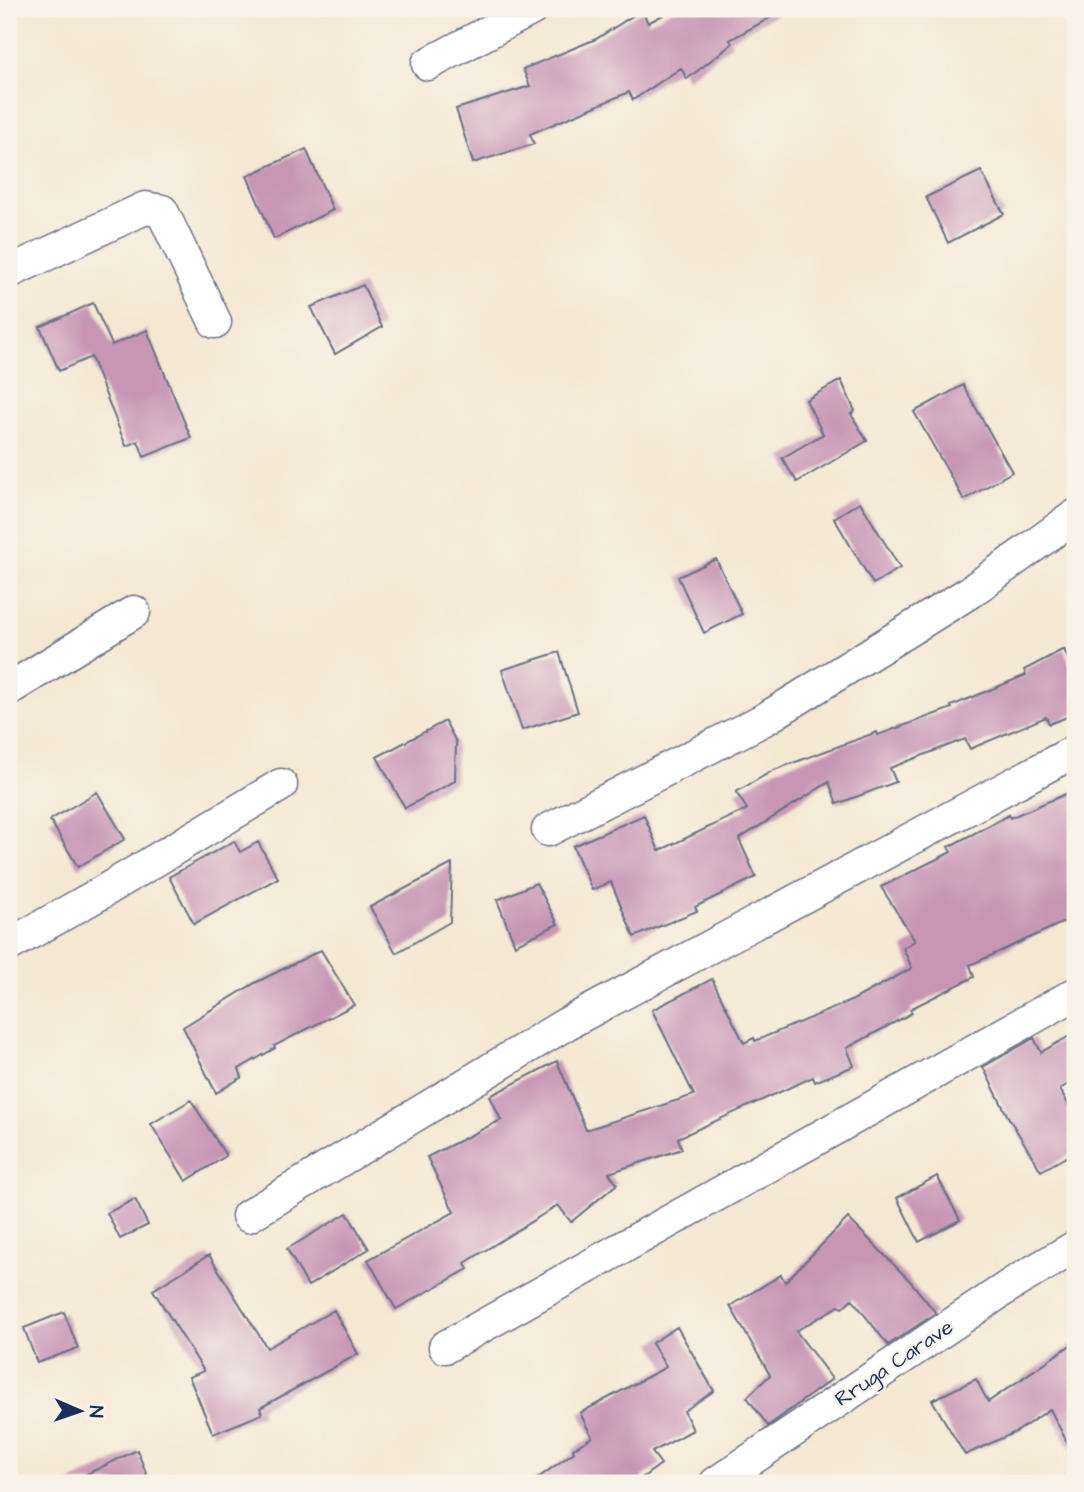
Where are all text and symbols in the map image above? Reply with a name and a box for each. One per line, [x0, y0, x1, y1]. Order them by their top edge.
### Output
street label: Rruga Carave [829, 1313, 960, 1415]
north arrow [46, 1376, 116, 1446]
text: N [82, 1405, 109, 1418]

